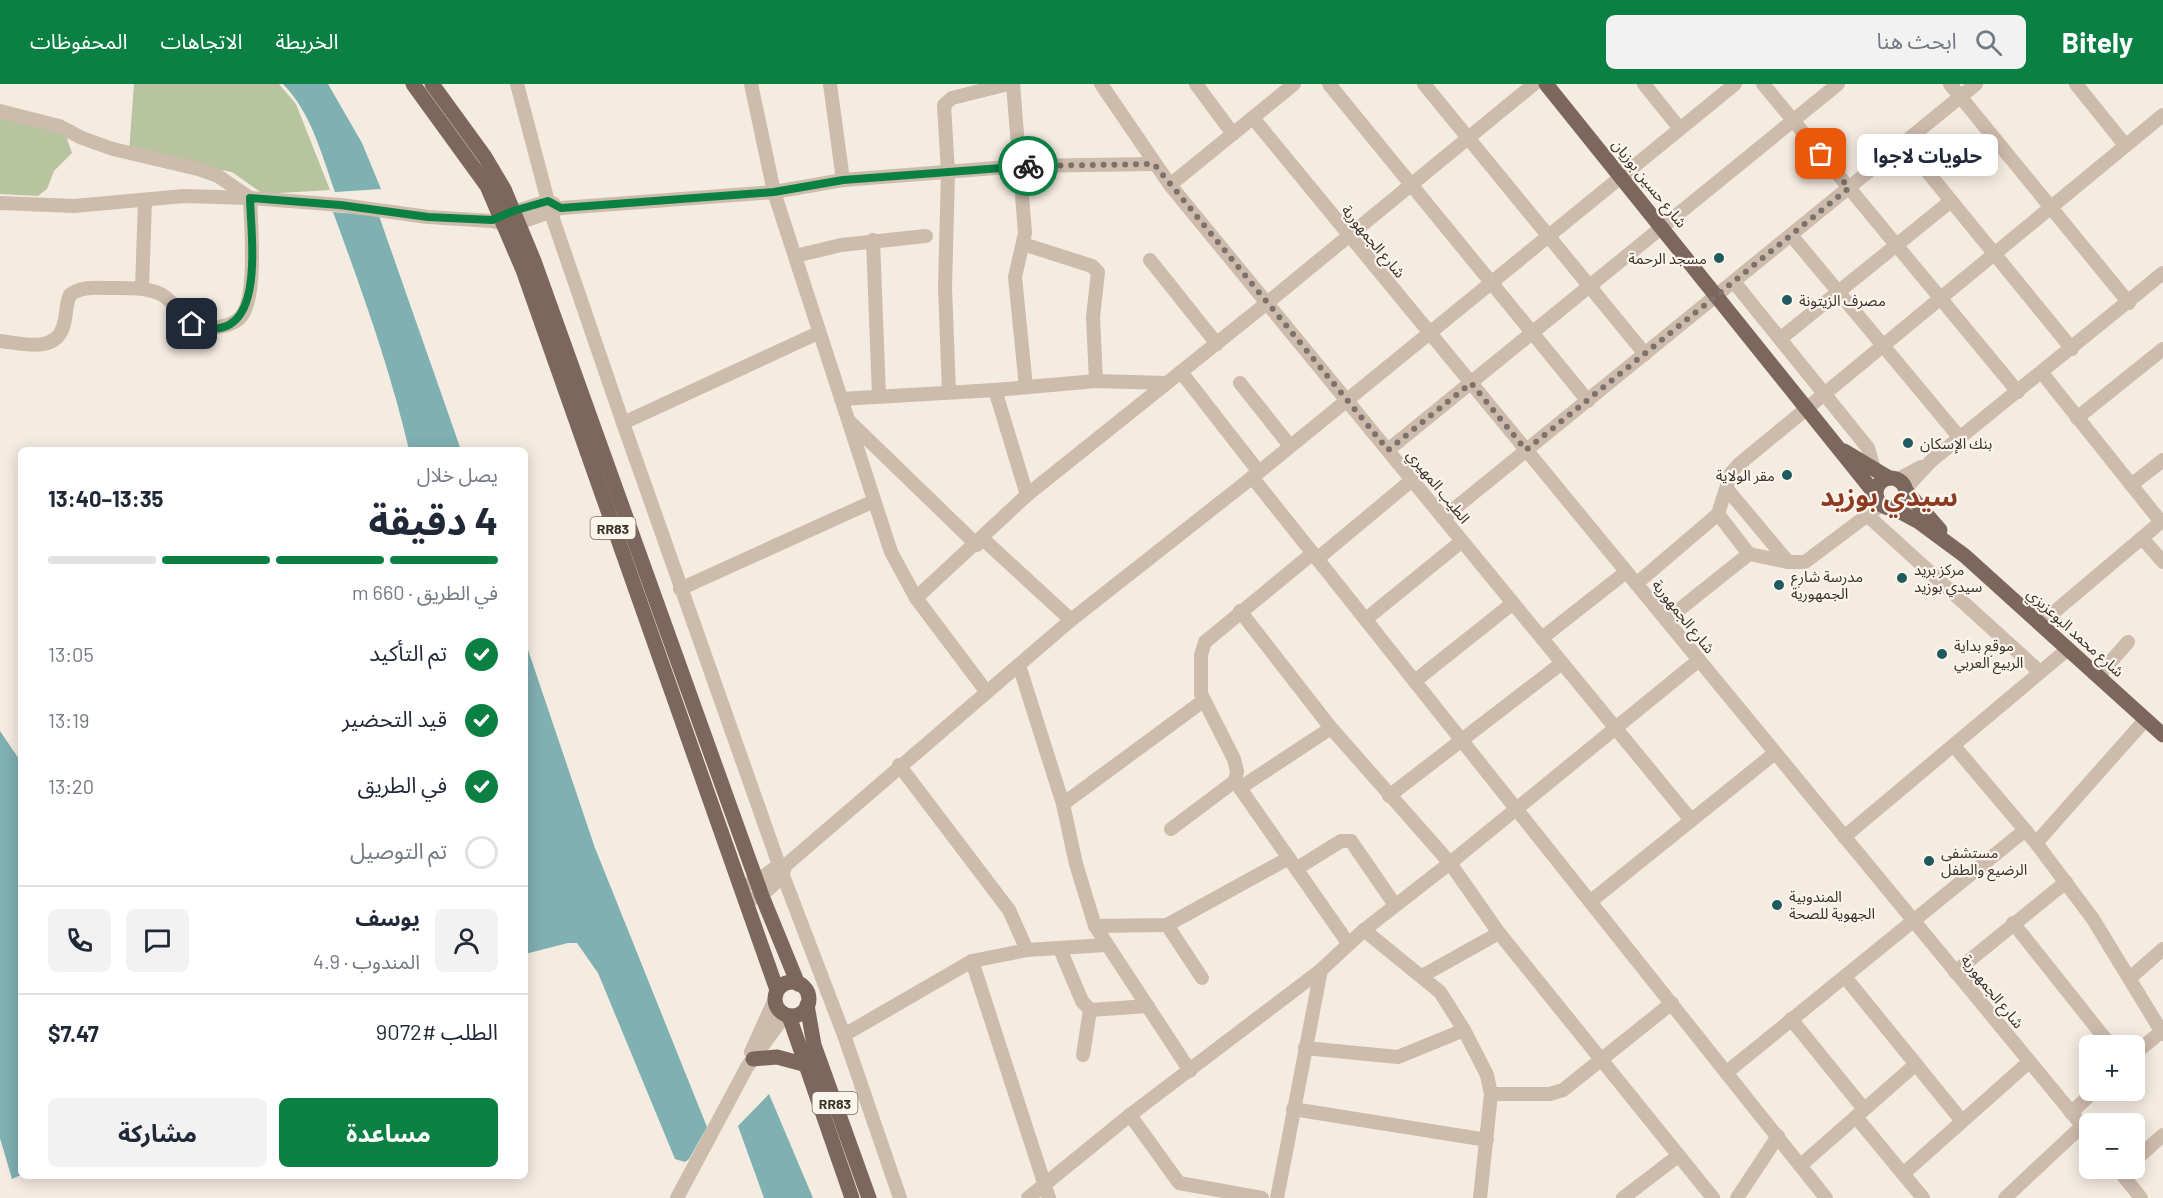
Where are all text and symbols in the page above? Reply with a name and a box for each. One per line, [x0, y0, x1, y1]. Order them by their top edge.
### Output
search box [1606, 15, 2026, 69]
text: Bitely [2062, 25, 2133, 59]
icon: search [1972, 26, 2005, 59]
text: ابحث هنا [1877, 27, 1957, 53]
text: المحفوظات [30, 28, 127, 53]
text: الاتجاهات [160, 28, 242, 53]
text: الخريطة [275, 28, 338, 53]
pin [1795, 128, 1846, 179]
callout: حلويات لاجوا [1857, 133, 1998, 175]
street label: شارع حسين بوزيان [1606, 135, 1691, 234]
courier [998, 136, 1058, 196]
icon: bag [1804, 137, 1837, 170]
text: حلويات لاجوا [1873, 143, 1982, 167]
icon: bike [1012, 150, 1045, 183]
street label: شارع الجمهورية [1335, 201, 1410, 284]
place label: مسجد الرحمة [1628, 249, 1707, 268]
marker: مسجد الرحمة [1712, 251, 1726, 265]
place label: مصرف الزيتونة [1799, 291, 1886, 310]
marker: مصرف الزيتونة [1780, 293, 1794, 307]
pin [166, 298, 217, 349]
icon: home [175, 307, 208, 340]
place label: بنك الإسكان [1920, 434, 1992, 454]
marker: بنك الإسكان [1901, 436, 1915, 450]
street label: الطيب المهيري [1401, 445, 1474, 529]
text: يصل خلال [417, 462, 498, 486]
place label: مقر الولاية [1716, 466, 1775, 485]
marker: مقر الولاية [1780, 468, 1794, 482]
district label: سيدي بوزيد [1820, 479, 1958, 518]
text: 13:35–13:40 [48, 485, 163, 511]
text: 4 دقيقة [368, 496, 498, 543]
road number: RR83 [590, 517, 636, 539]
place label: مركز بريد سيدي بوزيد [1914, 560, 1983, 598]
place label: مدرسة شارع الجمهورية [1791, 567, 1863, 603]
marker: مركز بريد سيدي بوزيد [1895, 571, 1909, 585]
street label: شارع الجمهورية [1646, 576, 1719, 659]
marker: مدرسة شارع الجمهورية [1772, 578, 1786, 592]
text: في الطريق · 660 m [352, 580, 498, 604]
street label: شارع محمد البوعزيزي [2021, 584, 2128, 683]
place label: موقع بداية الربيع العربي [1954, 636, 2023, 675]
icon: check [465, 638, 498, 671]
text: تم التأكيد [369, 639, 447, 665]
text: 13:05 [48, 642, 94, 666]
marker: موقع بداية الربيع العربي [1935, 647, 1949, 661]
icon: check [465, 704, 498, 737]
text: قيد التحضير [342, 705, 447, 731]
text: 13:19 [48, 708, 90, 732]
icon: check [465, 770, 498, 803]
text: في الطريق [358, 771, 447, 797]
text: 13:20 [48, 774, 94, 798]
text: تم التوصيل [350, 837, 447, 863]
place label: مستشفى الرضيع والطفل [1941, 843, 2027, 882]
marker: مستشفى الرضيع والطفل [1922, 854, 1936, 868]
place label: المندوبية الجهوية للصحة [1789, 887, 1875, 923]
marker: المندوبية الجهوية للصحة [1770, 898, 1784, 912]
text: يوسف [355, 904, 420, 930]
button: phone [48, 909, 111, 972]
button: chat [126, 909, 189, 972]
button: person [435, 909, 498, 972]
text: المندوب · 4.9 [313, 949, 420, 973]
street label: شارع الجمهورية [1955, 951, 2028, 1034]
text: الطلب #9072 [376, 1018, 498, 1044]
text: $7.47 [48, 1020, 99, 1046]
map controls [2079, 1035, 2145, 1179]
button: + [2079, 1035, 2145, 1101]
road number: RR83 [812, 1092, 858, 1114]
button: مشاركة [48, 1098, 267, 1167]
button: مساعدة [279, 1098, 498, 1167]
button: − [2079, 1113, 2145, 1179]

